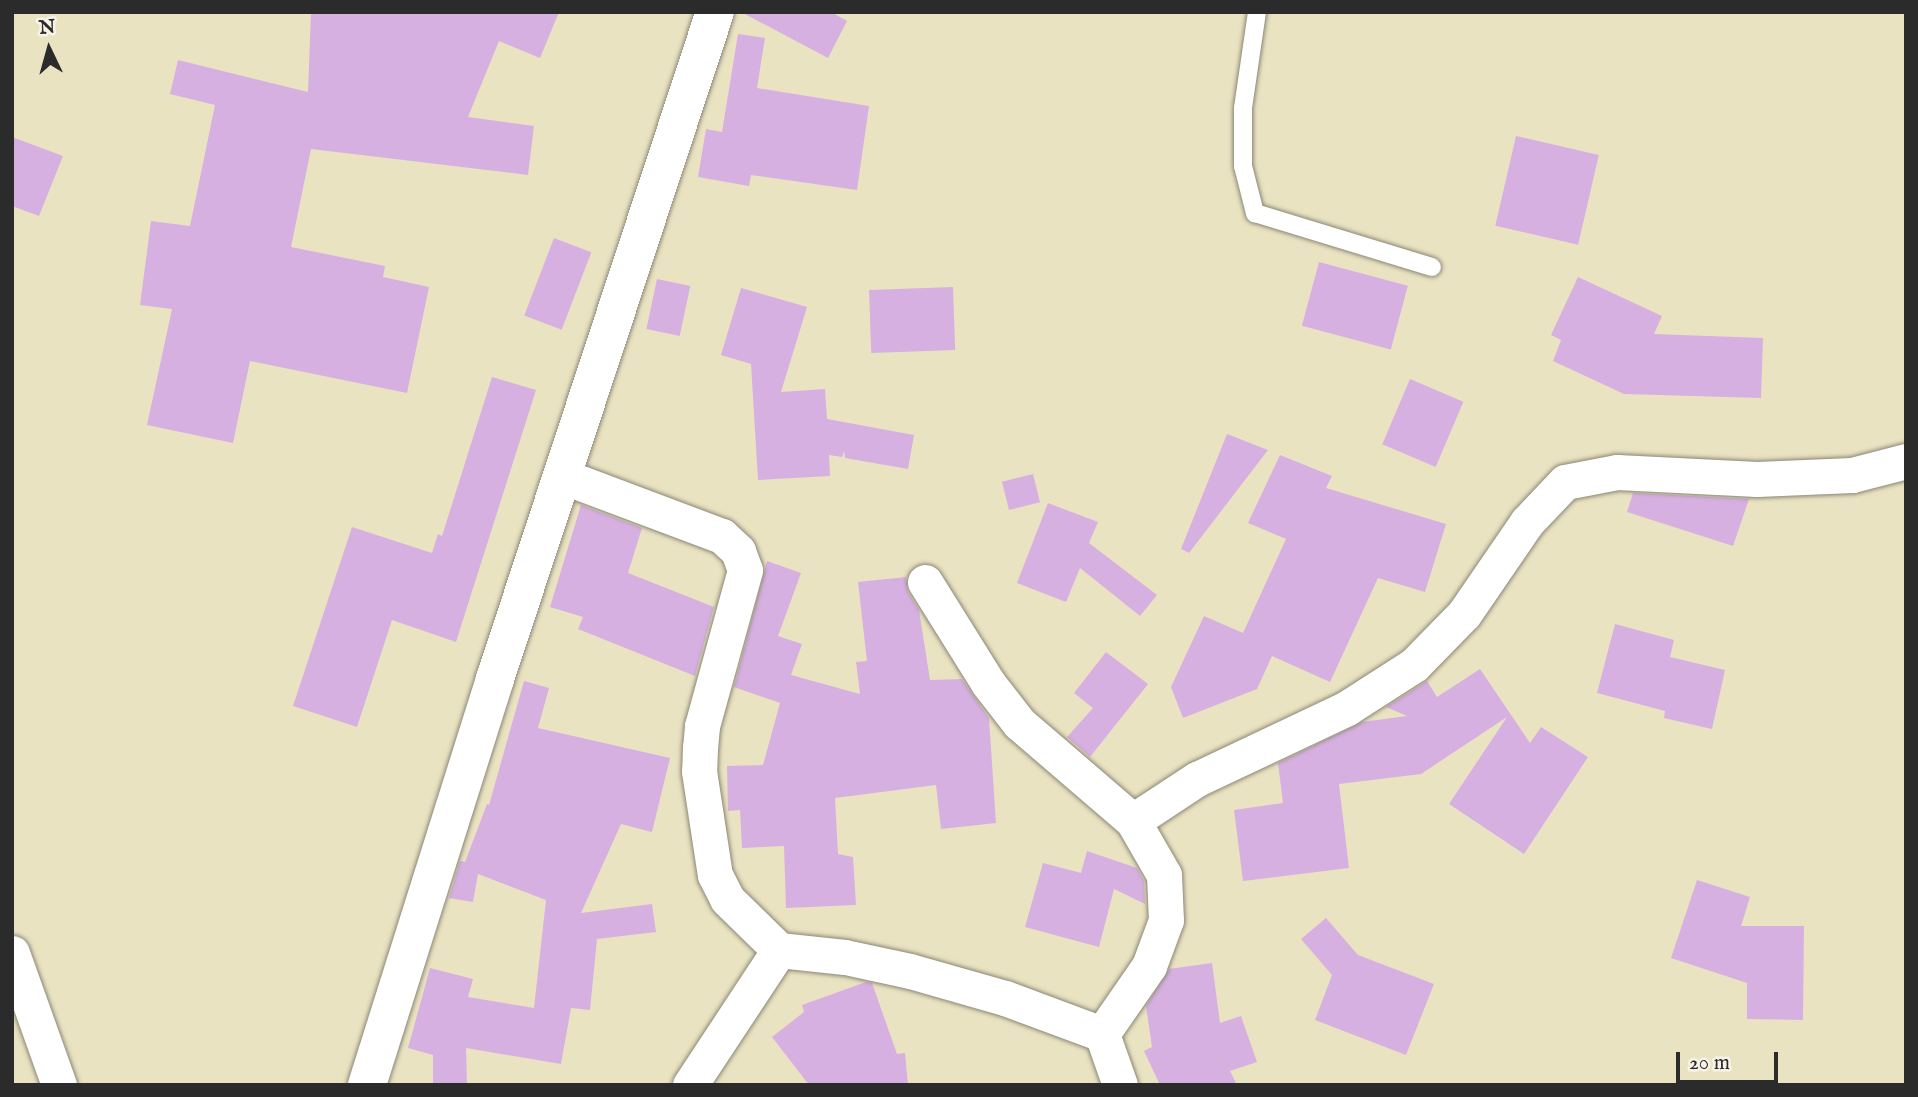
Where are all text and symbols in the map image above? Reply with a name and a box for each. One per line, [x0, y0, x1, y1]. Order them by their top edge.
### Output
north arrow [14, 14, 84, 84]
text: N [38, 15, 56, 41]
scale bar [1680, 1038, 1782, 1082]
text: 20 m [1689, 1050, 1730, 1077]

